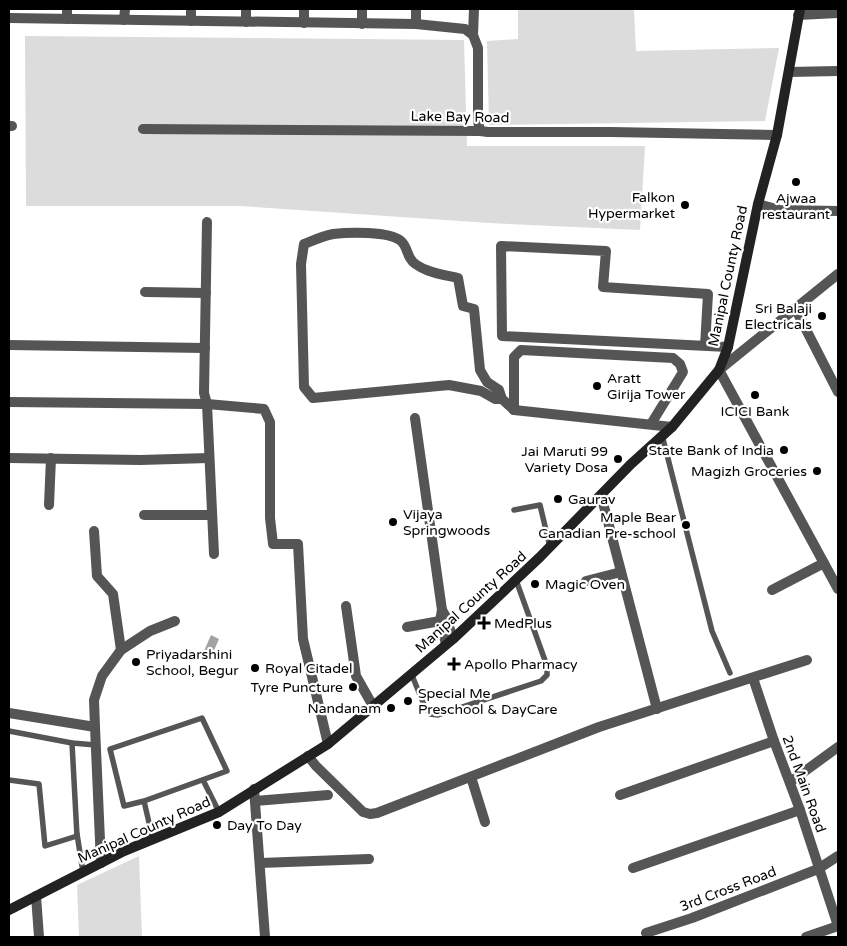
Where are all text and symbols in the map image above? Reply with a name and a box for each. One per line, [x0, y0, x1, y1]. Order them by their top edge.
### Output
street label: Lake Bay Road [410, 108, 510, 126]
marker: Ajwaa restaurant [790, 176, 802, 188]
place label: Falkon Hypermarket [588, 189, 676, 222]
place label: Ajwaa restaurant [762, 190, 831, 223]
marker: Falkon Hypermarket [679, 199, 691, 211]
street label: Manipal County Road [705, 204, 751, 348]
place label: Sri Balaji Electricals [744, 300, 812, 333]
marker: Sri Balaji Electricals [816, 310, 828, 322]
place label: Aratt Girija Tower [607, 370, 686, 403]
marker: Aratt Girija Tower [591, 380, 603, 392]
marker: ICICI Bank [749, 389, 761, 401]
place label: ICICI Bank [721, 403, 790, 420]
place label: State Bank of India [648, 442, 774, 459]
place label: Jai Maruti 99 Variety Dosa [521, 443, 608, 476]
marker: State Bank of India [778, 444, 790, 456]
marker: Jai Maruti 99 Variety Dosa [612, 453, 624, 465]
place label: Magizh Groceries [691, 463, 807, 480]
marker: Magizh Groceries [811, 465, 823, 477]
place label: Gaurav [568, 491, 616, 508]
marker: Gaurav [552, 493, 564, 505]
place label: Vijaya Springwoods [403, 506, 490, 539]
place label: Maple Bear Canadian Pre-school [538, 509, 677, 542]
marker: Vijaya Springwoods [387, 516, 399, 528]
marker: Maple Bear Canadian Pre-school [680, 519, 692, 531]
street label: Manipal County Road [412, 548, 530, 656]
place label: Magic Oven [545, 576, 625, 593]
marker: Magic Oven [529, 578, 541, 590]
place label: MedPlus [494, 615, 552, 632]
marker: MedPlus [478, 617, 490, 629]
place label: Priyadarshini School, Begur [146, 646, 239, 679]
marker: Priyadarshini School, Begur [130, 656, 142, 668]
place label: Apollo Pharmacy [464, 656, 578, 673]
marker: Apollo Pharmacy [448, 658, 460, 670]
place label: Royal Citadel [265, 660, 353, 677]
marker: Royal Citadel [249, 662, 261, 674]
place label: Tyre Puncture [250, 679, 343, 696]
marker: Tyre Puncture [347, 681, 359, 693]
place label: Special Me Preschool & DayCare [418, 685, 558, 718]
marker: Special Me Preschool & DayCare [402, 695, 414, 707]
place label: Nandanam [307, 700, 381, 717]
marker: Nandanam [385, 702, 397, 714]
street label: 2nd Main Road [779, 733, 829, 835]
street label: Manipal County Road [75, 793, 213, 867]
place label: Day To Day [227, 817, 302, 834]
marker: Day To Day [211, 819, 223, 831]
street label: 3rd Cross Road [677, 863, 779, 915]

